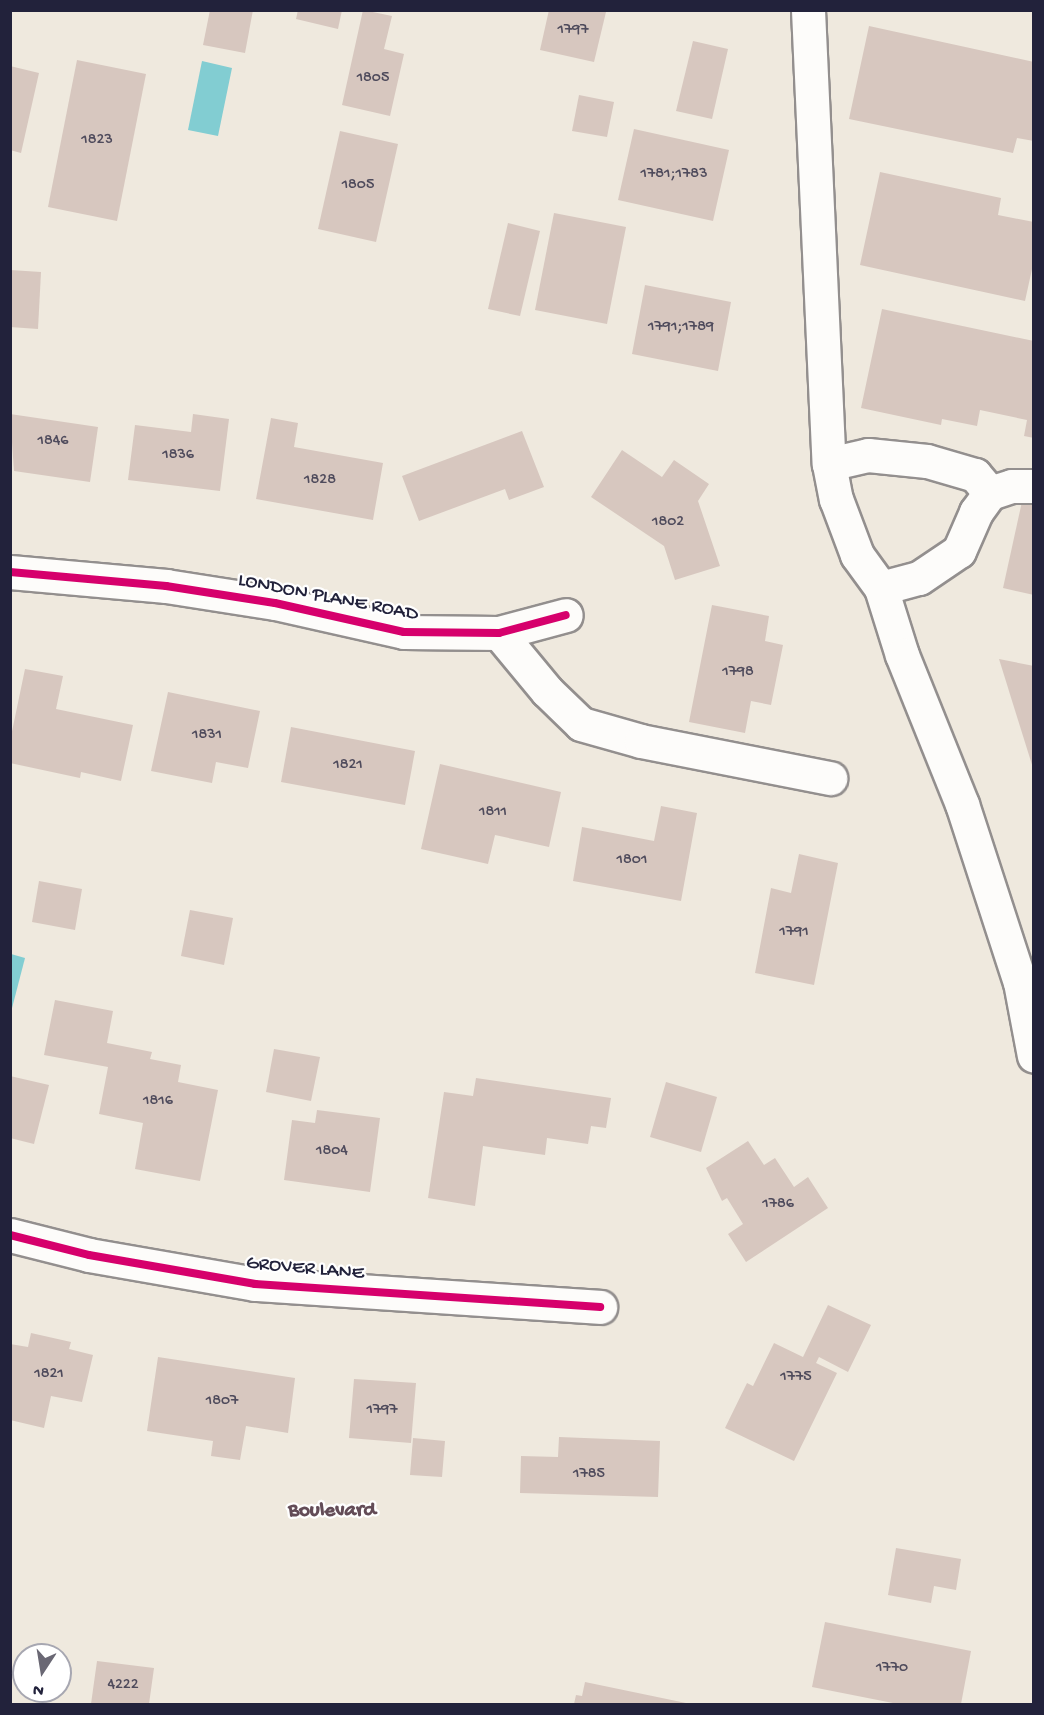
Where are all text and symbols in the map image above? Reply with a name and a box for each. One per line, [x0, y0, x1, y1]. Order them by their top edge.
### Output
house number: 1797 [557, 21, 589, 41]
house number: 1805 [357, 69, 389, 89]
house number: 1823 [81, 131, 113, 151]
house number: 1781;1783 [641, 165, 707, 185]
house number: 1805 [342, 176, 374, 196]
house number: 1791;1789 [648, 318, 714, 338]
house number: 1846 [38, 432, 68, 452]
house number: 1836 [162, 446, 194, 466]
house number: 1828 [304, 471, 336, 491]
house number: 1802 [652, 513, 684, 533]
street label: LONDON PLANE ROAD [236, 569, 420, 627]
house number: 1798 [722, 663, 754, 683]
house number: 1831 [192, 726, 222, 746]
house number: 1821 [333, 756, 363, 776]
house number: 1811 [479, 803, 507, 823]
house number: 1801 [617, 851, 647, 871]
house number: 1791 [779, 923, 809, 943]
house number: 1816 [143, 1092, 173, 1112]
house number: 1804 [316, 1142, 348, 1162]
house number: 1786 [762, 1195, 794, 1215]
street label: GROVER LANE [245, 1252, 365, 1286]
house number: 1821 [34, 1365, 64, 1385]
house number: 1775 [780, 1368, 812, 1388]
house number: 1807 [206, 1392, 238, 1412]
house number: 1797 [366, 1401, 398, 1421]
house number: 1785 [573, 1465, 605, 1485]
district label: Boulevard [288, 1499, 376, 1525]
north arrow [12, 1643, 72, 1703]
house number: 1770 [876, 1659, 908, 1679]
house number: 4222 [107, 1676, 139, 1696]
text: N [31, 1679, 46, 1700]

